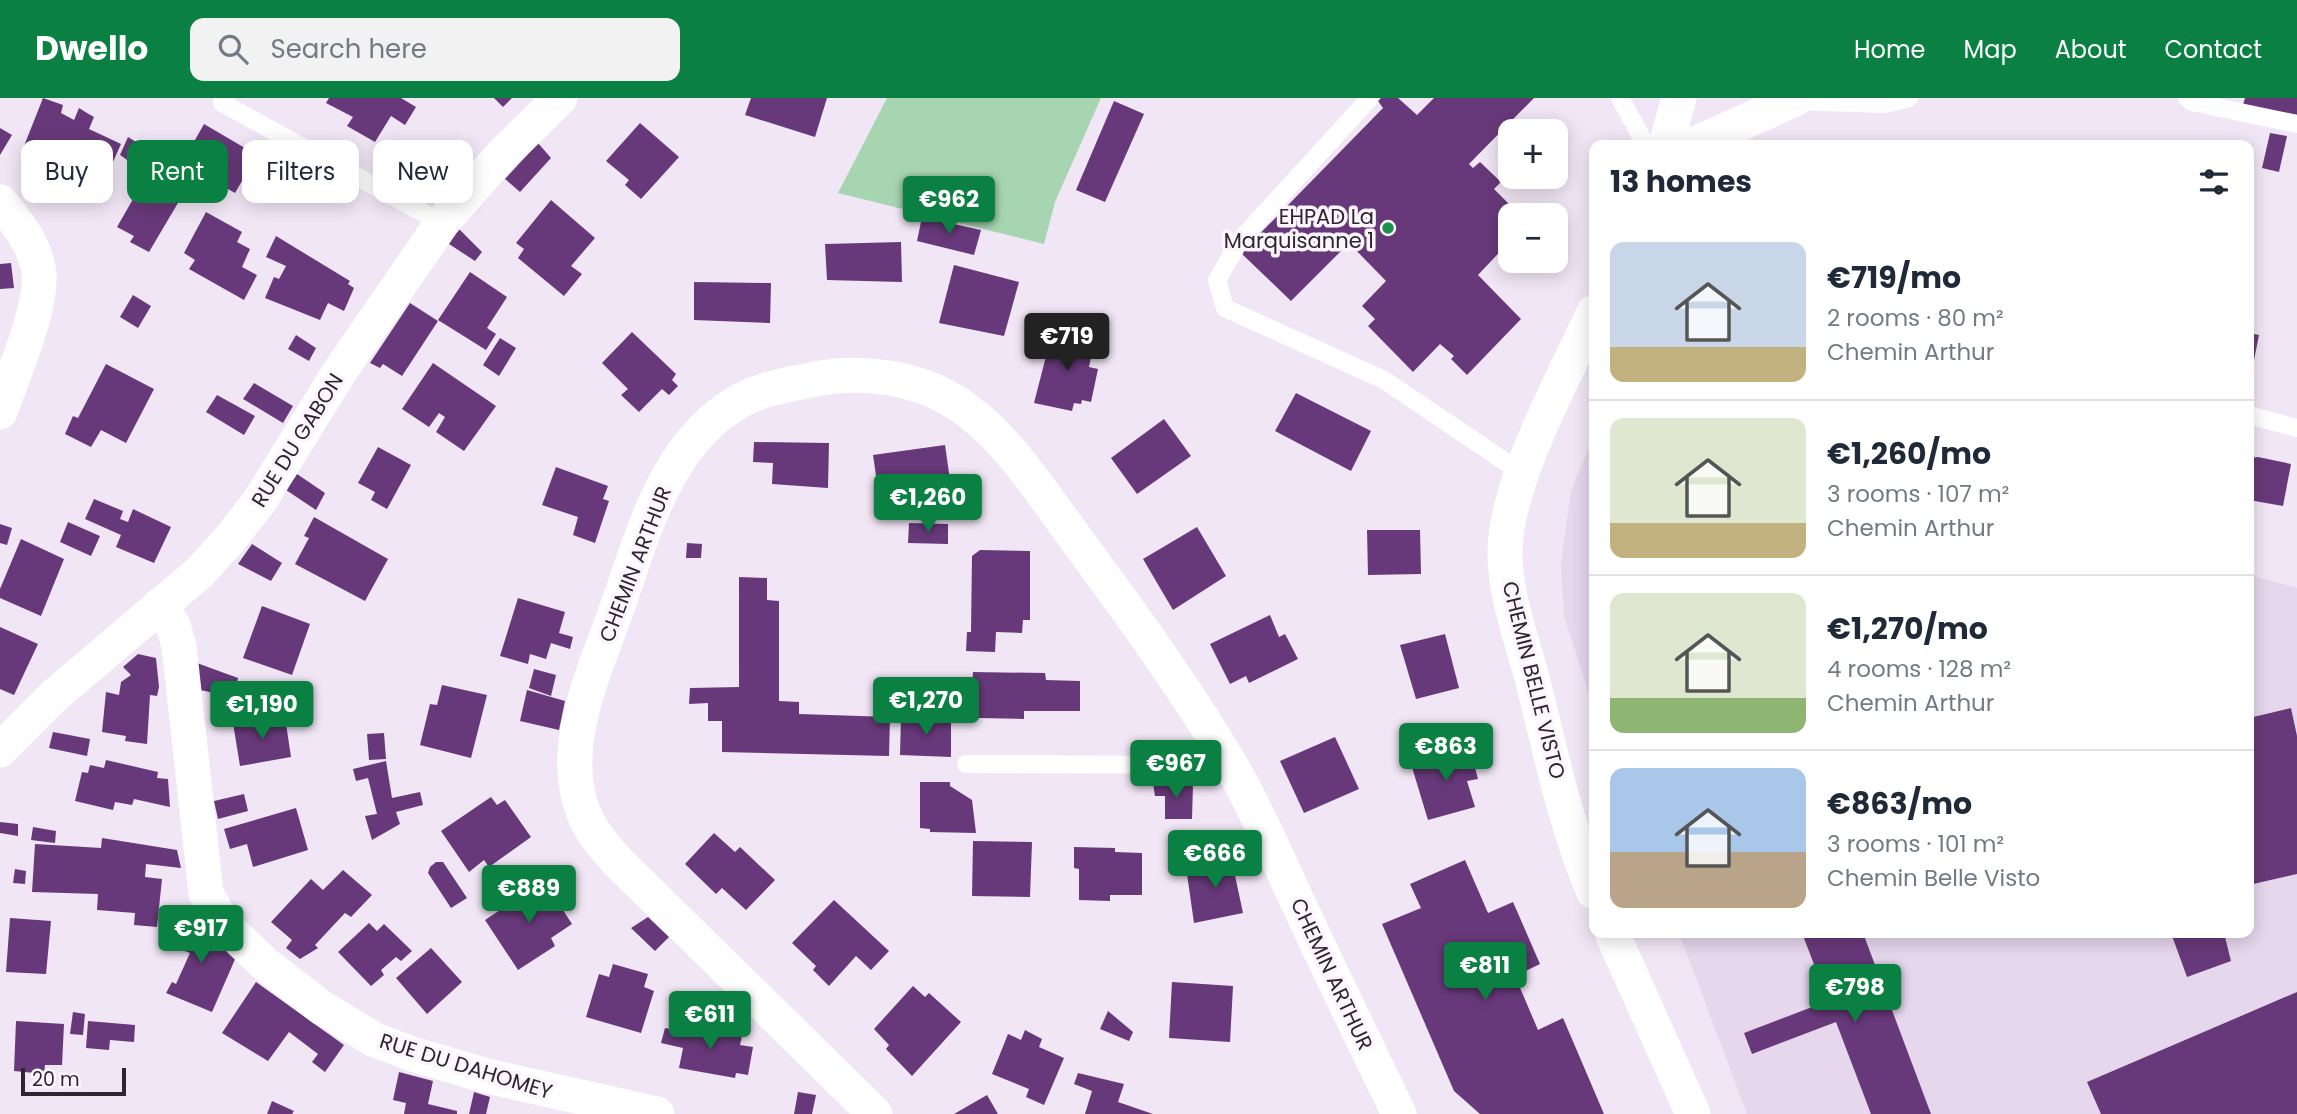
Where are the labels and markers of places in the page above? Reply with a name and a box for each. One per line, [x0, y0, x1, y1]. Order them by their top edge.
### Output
pin: €962 [908, 176, 990, 236]
place label: EHPAD La Marquisanne 1 [1224, 202, 1374, 255]
marker: EHPAD La Marquisanne 1 [1380, 220, 1396, 236]
pin: €719 [1026, 314, 1108, 373]
pin: €1,260 [871, 474, 985, 534]
pin: €1,270 [869, 678, 983, 737]
pin: €1,190 [205, 682, 319, 741]
pin: €863 [1405, 724, 1487, 783]
pin: €967 [1135, 740, 1217, 800]
pin: €666 [1174, 830, 1256, 890]
pin: €889 [488, 866, 570, 925]
pin: €917 [160, 906, 242, 965]
pin: €811 [1444, 942, 1526, 1002]
pin: €798 [1814, 964, 1896, 1024]
pin: €611 [669, 992, 751, 1051]

